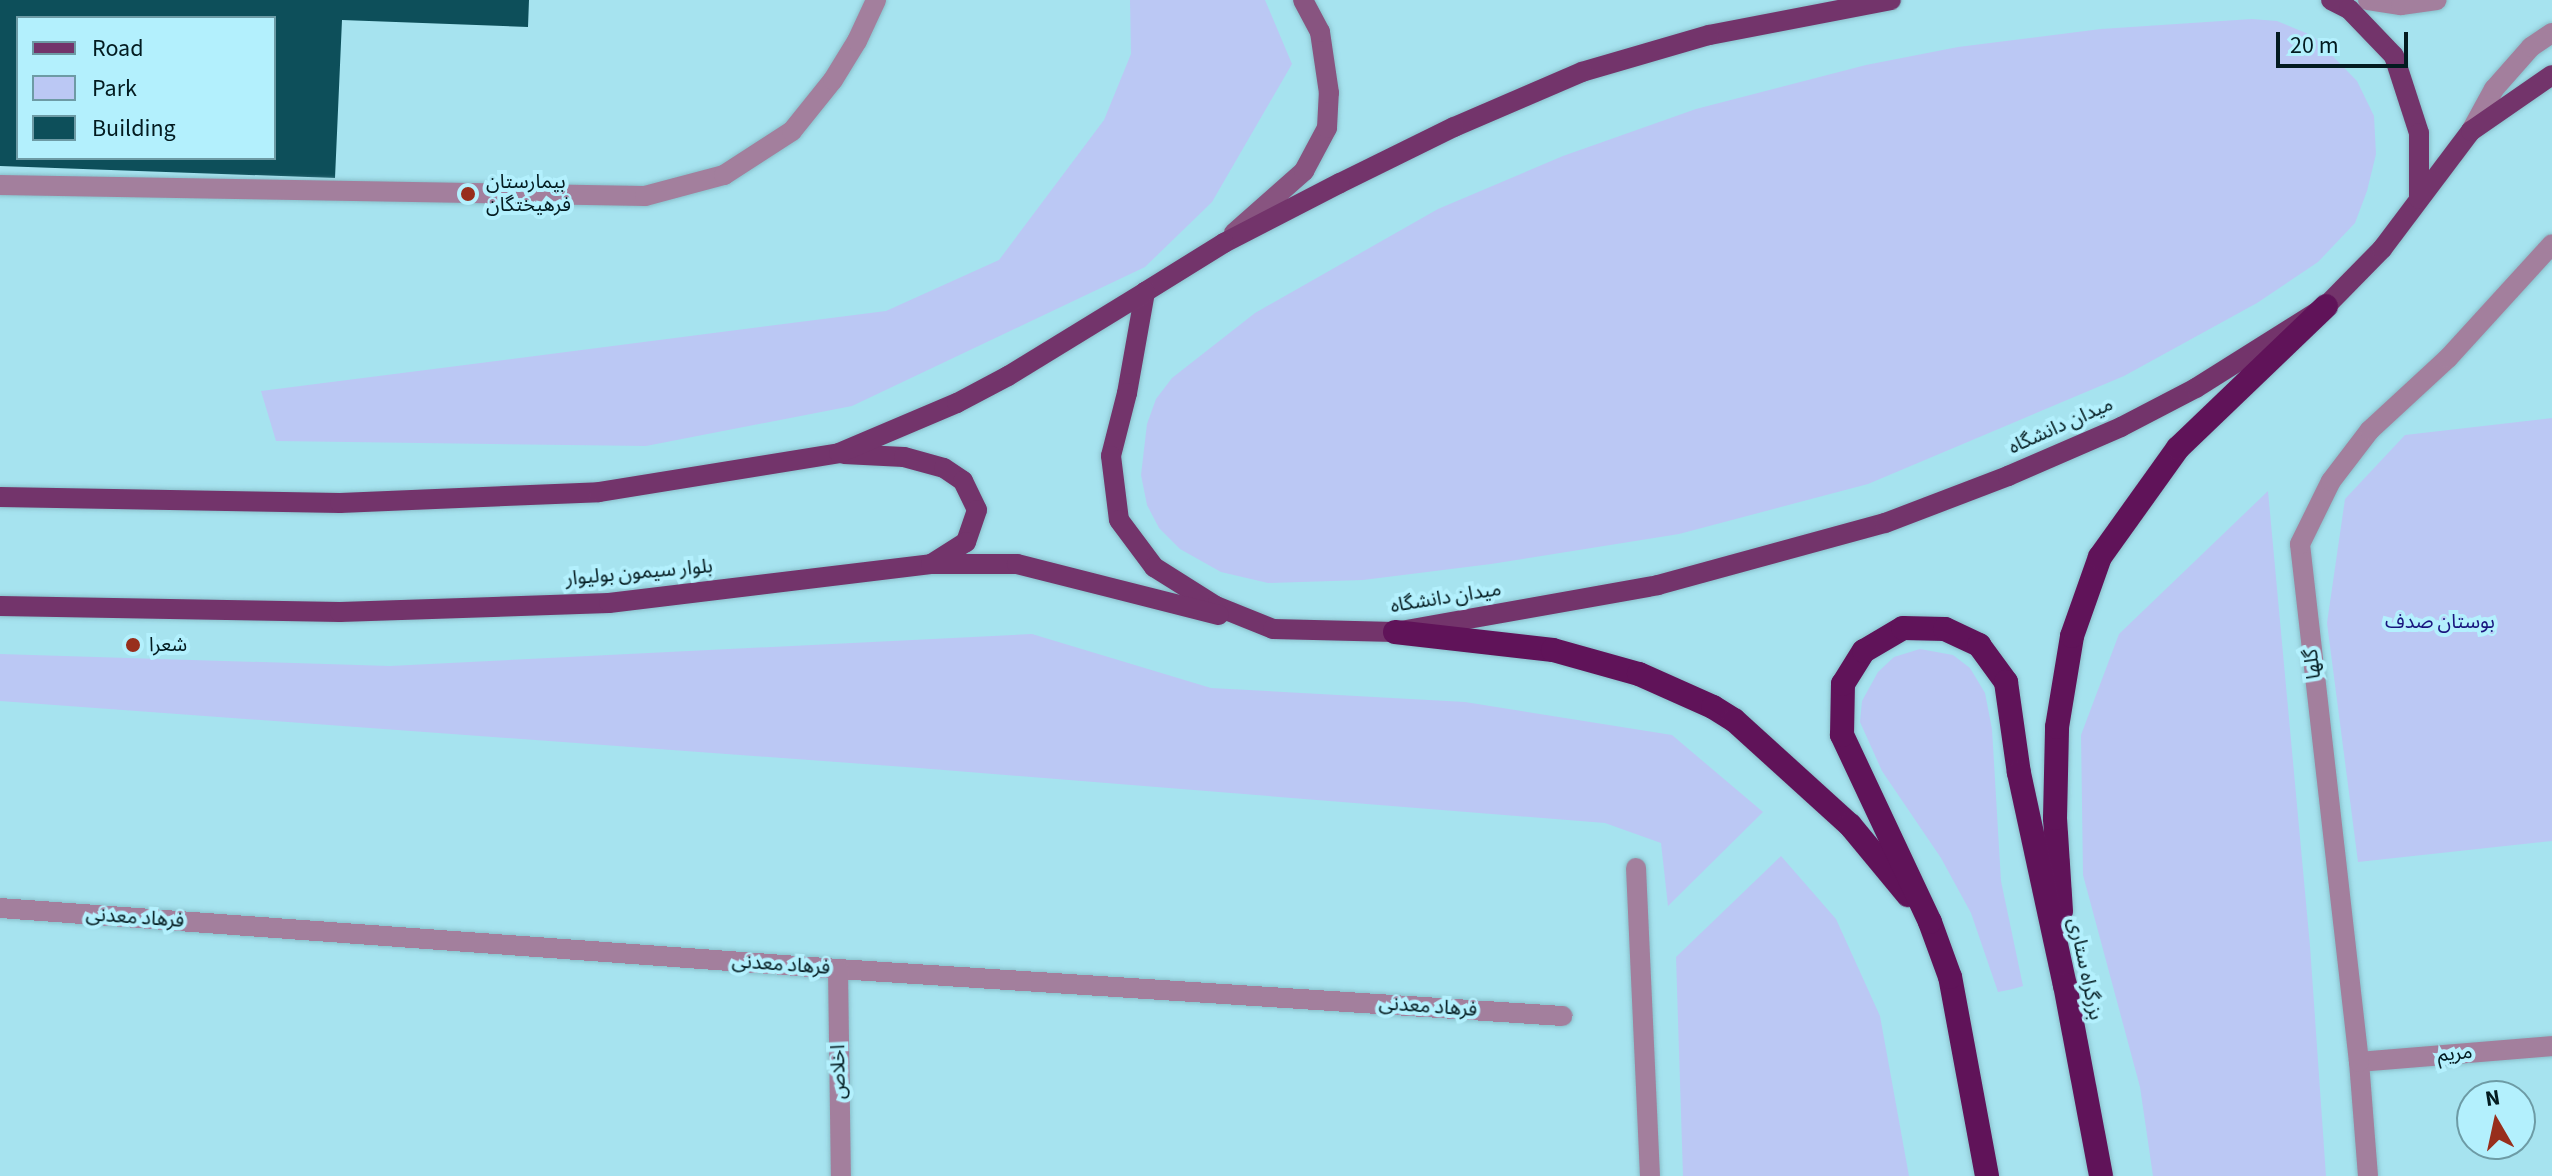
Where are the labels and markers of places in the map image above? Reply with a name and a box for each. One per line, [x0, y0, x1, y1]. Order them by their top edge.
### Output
place label: بیمارستان فرهیختگان [486, 170, 571, 217]
marker: بیمارستان فرهیختگان [457, 183, 479, 205]
place label: شعرا [149, 633, 187, 657]
marker: شعرا [124, 636, 142, 654]

